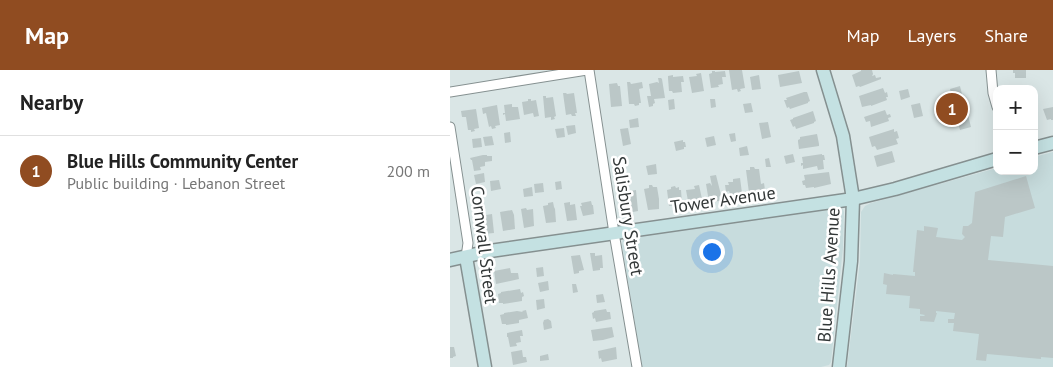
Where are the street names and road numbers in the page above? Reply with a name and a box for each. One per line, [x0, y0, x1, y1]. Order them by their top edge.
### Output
street label: Salisbury Street [608, 155, 649, 277]
street label: Tower Avenue [669, 181, 777, 218]
street label: Cornwall Street [466, 185, 503, 305]
street label: Blue Hills Avenue [812, 207, 845, 343]

